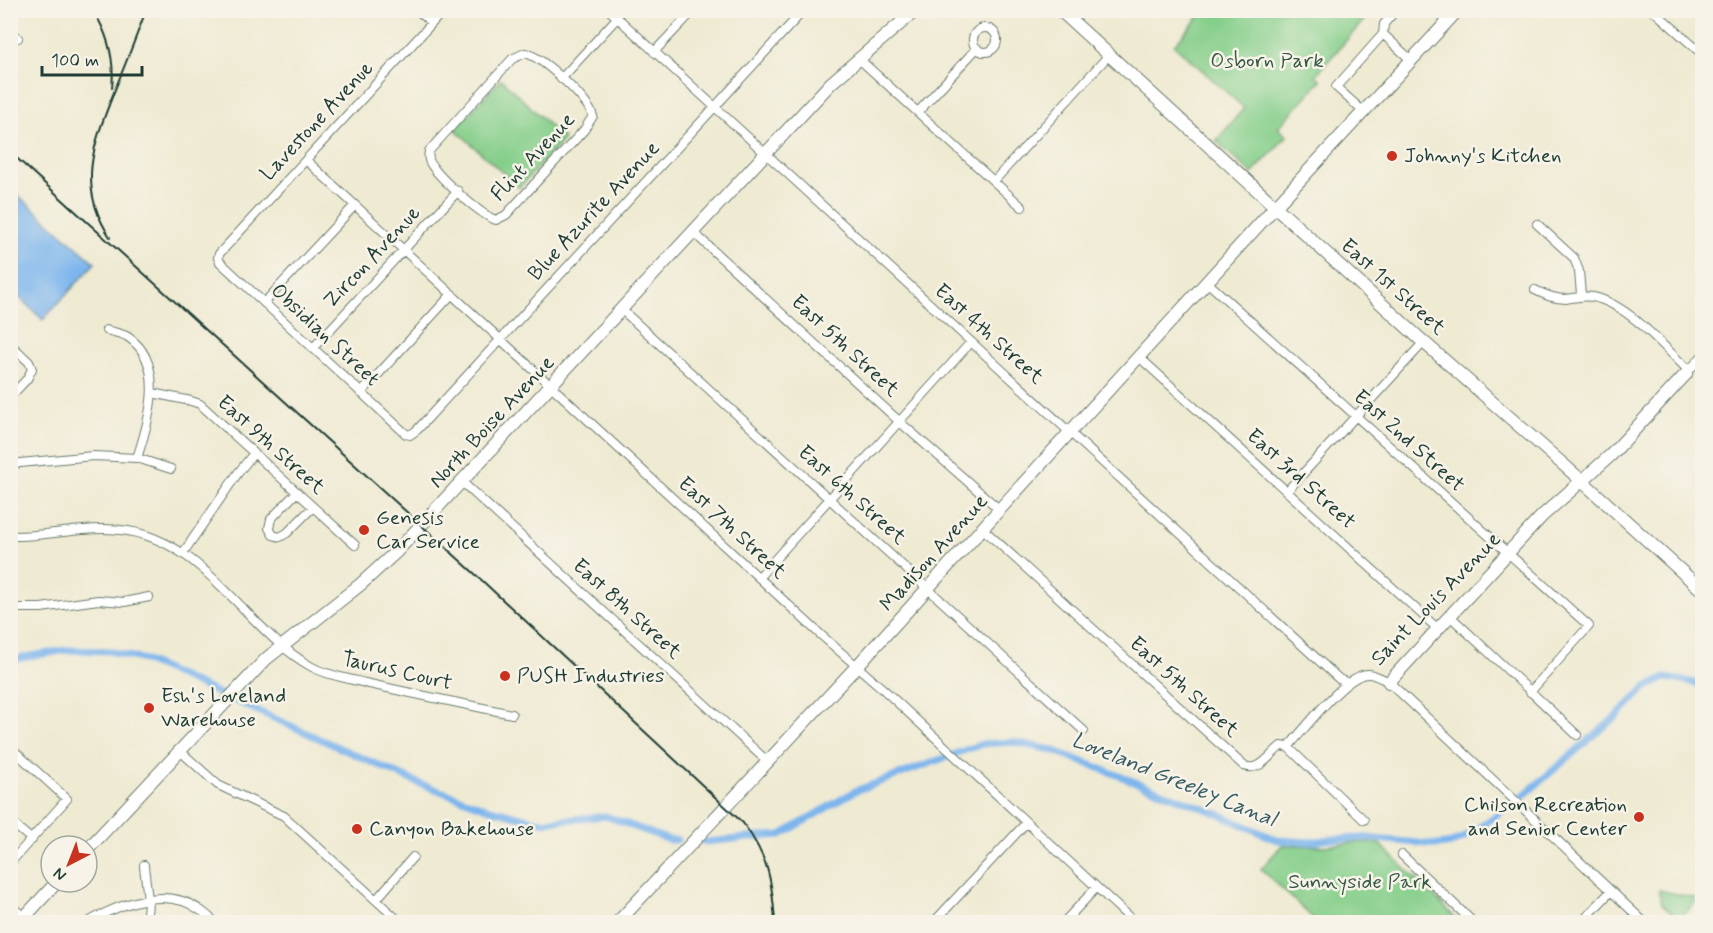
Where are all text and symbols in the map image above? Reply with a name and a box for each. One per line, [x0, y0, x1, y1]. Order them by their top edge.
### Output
scale bar [42, 39, 142, 77]
park label: Osborn Park [1210, 47, 1324, 75]
text: 100 m [51, 49, 99, 73]
street label: Lavestone Avenue [254, 55, 380, 187]
street label: Flint Avenue [485, 106, 581, 208]
street label: Blue Azurite Avenue [522, 135, 666, 287]
place label: Johnny's Kitchen [1404, 142, 1562, 170]
marker: Johnny's Kitchen [1385, 149, 1399, 163]
street label: Zircon Avenue [317, 200, 427, 314]
street label: East 1st Street [1334, 232, 1452, 342]
street label: Obsidian Street [264, 277, 386, 393]
street label: East 4th Street [928, 277, 1050, 391]
street label: East 5th Street [785, 288, 906, 404]
street label: North Boise Avenue [423, 349, 561, 495]
street label: East 2nd Street [1347, 383, 1471, 499]
street label: East 9th Street [211, 389, 332, 502]
street label: East 3rd Street [1240, 422, 1362, 536]
street label: East 6th Street [792, 439, 913, 552]
street label: East 7th Street [672, 470, 793, 586]
street label: Madison Avenue [874, 488, 994, 618]
place label: Genesis Car Service [376, 504, 480, 556]
marker: Genesis Car Service [357, 523, 371, 537]
street label: Saint Louis Avenue [1365, 526, 1507, 672]
street label: East 8th Street [566, 552, 688, 666]
street label: East 5th Street [1123, 630, 1245, 744]
street label: Taurus Court [339, 645, 455, 697]
place label: PUSH Industries [517, 662, 664, 690]
marker: PUSH Industries [498, 669, 512, 683]
place label: Esh's Loveland Warehouse [161, 682, 286, 734]
marker: Esh's Loveland Warehouse [142, 701, 156, 715]
water label: Loveland Greeley Canal [1067, 726, 1282, 834]
place label: Chilson Recreation and Senior Center [1464, 791, 1627, 843]
marker: Chilson Recreation and Senior Center [1632, 810, 1646, 824]
place label: Canyon Bakehouse [369, 815, 534, 843]
marker: Canyon Bakehouse [350, 822, 364, 836]
north arrow [39, 834, 99, 894]
text: N [49, 863, 71, 885]
park label: Sunnyside Park [1288, 868, 1432, 896]

